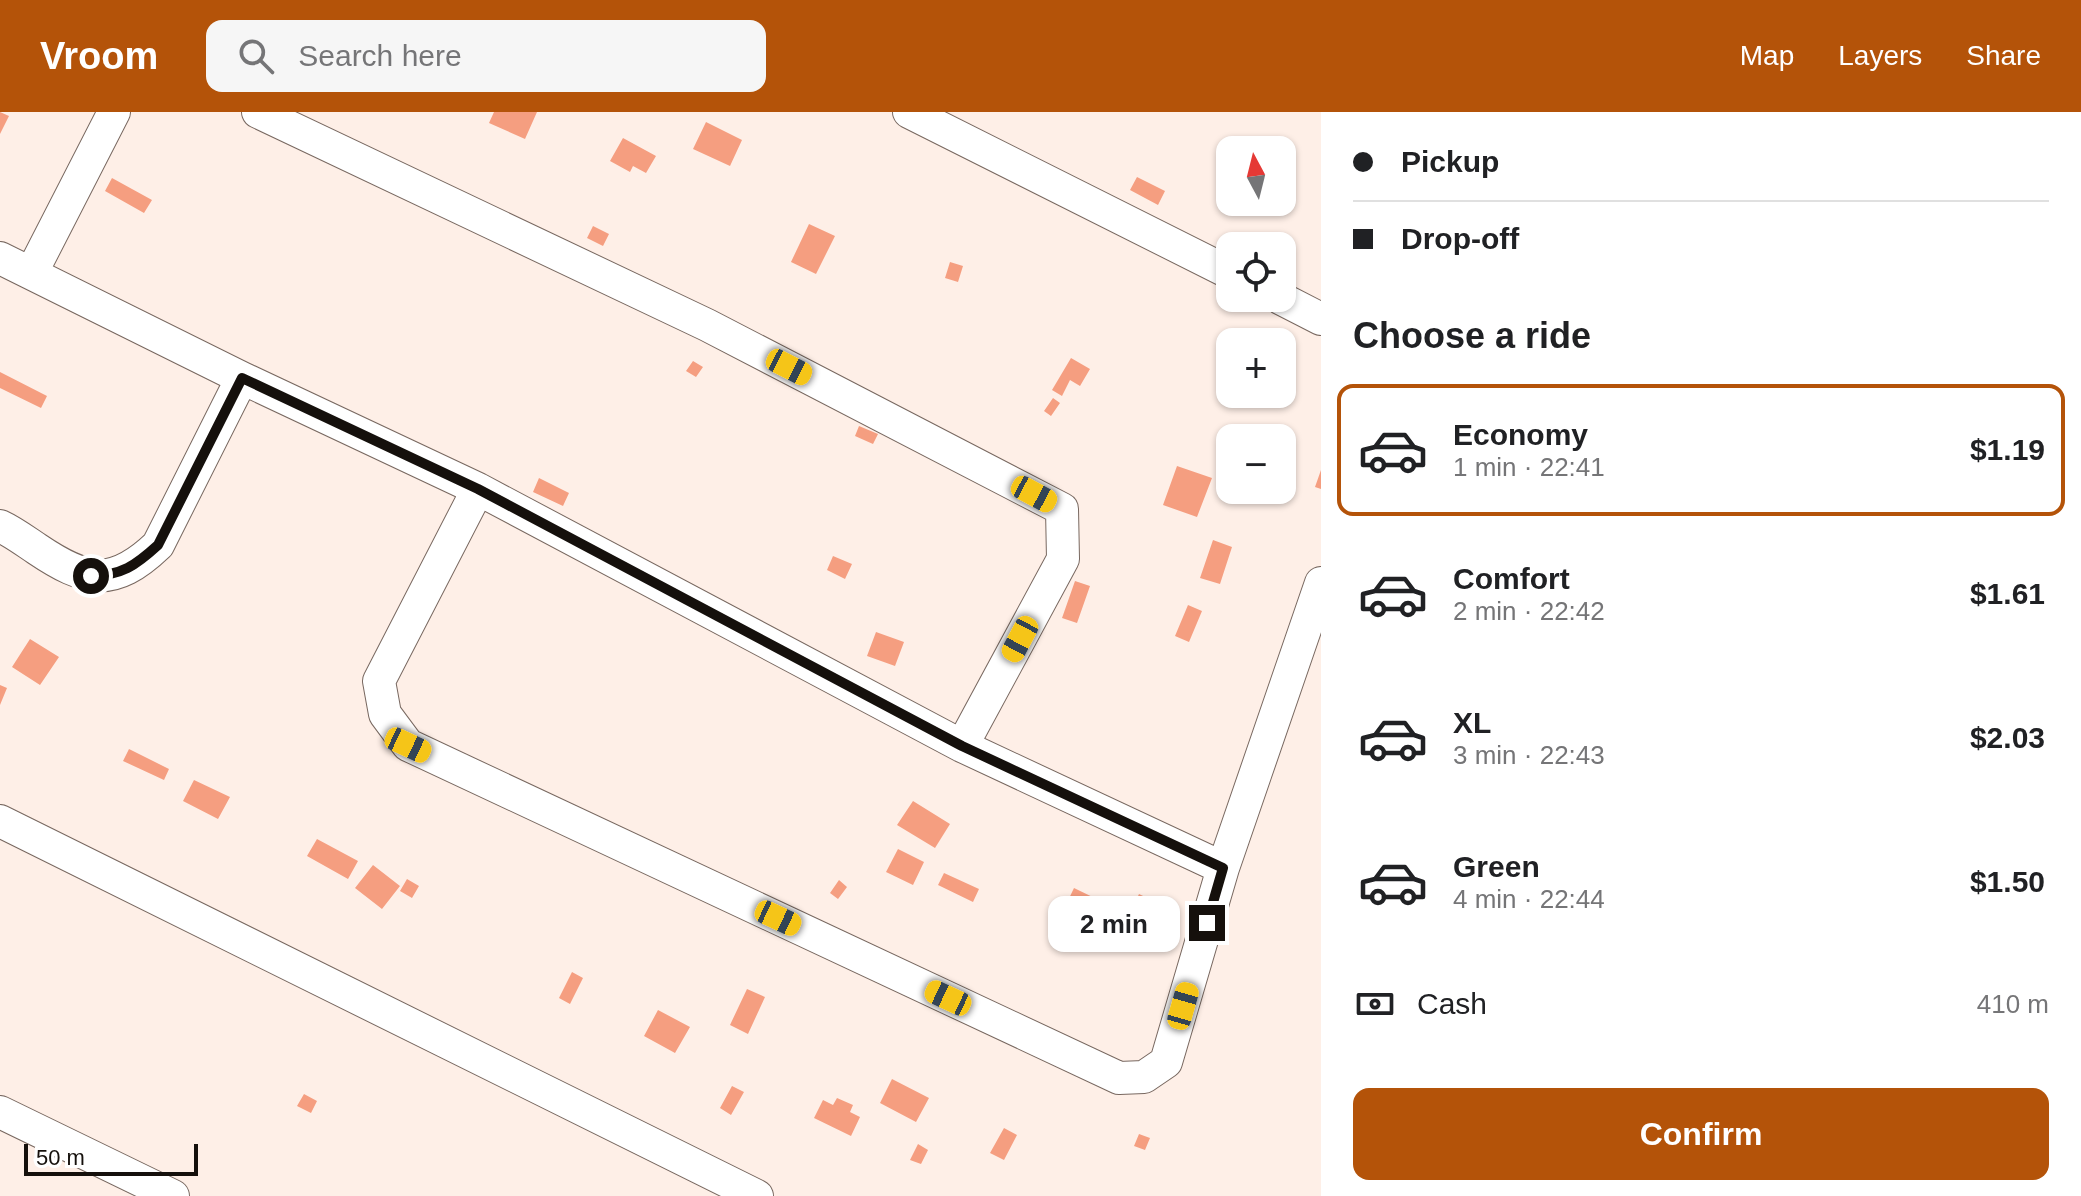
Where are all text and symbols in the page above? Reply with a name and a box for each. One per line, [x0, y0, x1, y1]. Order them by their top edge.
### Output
search box [206, 20, 766, 92]
icon: search [234, 34, 278, 78]
text: Vroom [40, 35, 158, 77]
text: Search here [298, 39, 462, 72]
text: Map [1740, 40, 1794, 71]
text: Layers [1838, 40, 1922, 71]
text: Share [1966, 40, 2041, 71]
north arrow [1216, 136, 1296, 216]
map controls [1216, 136, 1296, 504]
text: Pickup [1401, 145, 1499, 178]
text: Drop-off [1401, 222, 1519, 255]
button: locate [1216, 232, 1296, 312]
text: Choose a ride [1353, 315, 1591, 356]
button: + [1216, 328, 1296, 408]
car [762, 345, 816, 389]
icon: car [1357, 414, 1429, 486]
text: Economy [1453, 418, 1588, 451]
button: − [1216, 424, 1296, 504]
text: $1.19 [1970, 433, 2045, 466]
text: 1 min · 22:41 [1453, 452, 1605, 482]
car [1007, 472, 1061, 516]
route start [73, 558, 109, 594]
icon: car [1357, 558, 1429, 630]
text: Comfort [1453, 562, 1570, 595]
text: $1.61 [1970, 577, 2045, 610]
text: 2 min · 22:42 [1453, 596, 1605, 626]
car [998, 612, 1042, 666]
icon: car [1357, 702, 1429, 774]
text: XL [1453, 706, 1491, 739]
text: $2.03 [1970, 721, 2045, 754]
car [381, 724, 435, 766]
text: 3 min · 22:43 [1453, 740, 1605, 770]
icon: car [1357, 846, 1429, 918]
text: Green [1453, 850, 1540, 883]
text: $1.50 [1970, 865, 2045, 898]
text: 4 min · 22:44 [1453, 884, 1605, 914]
callout: 2 min [1047, 895, 1179, 951]
car [751, 897, 805, 939]
route end [1189, 905, 1225, 941]
text: 2 min [1080, 909, 1148, 939]
car [921, 977, 975, 1019]
car [1165, 980, 1201, 1032]
icon: cash [1353, 982, 1397, 1026]
text: Cash [1417, 987, 1487, 1020]
text: 410 m [1977, 989, 2049, 1019]
button: Confirm [1353, 1088, 2049, 1180]
scale bar [24, 1140, 198, 1176]
text: 50 m [36, 1145, 85, 1170]

